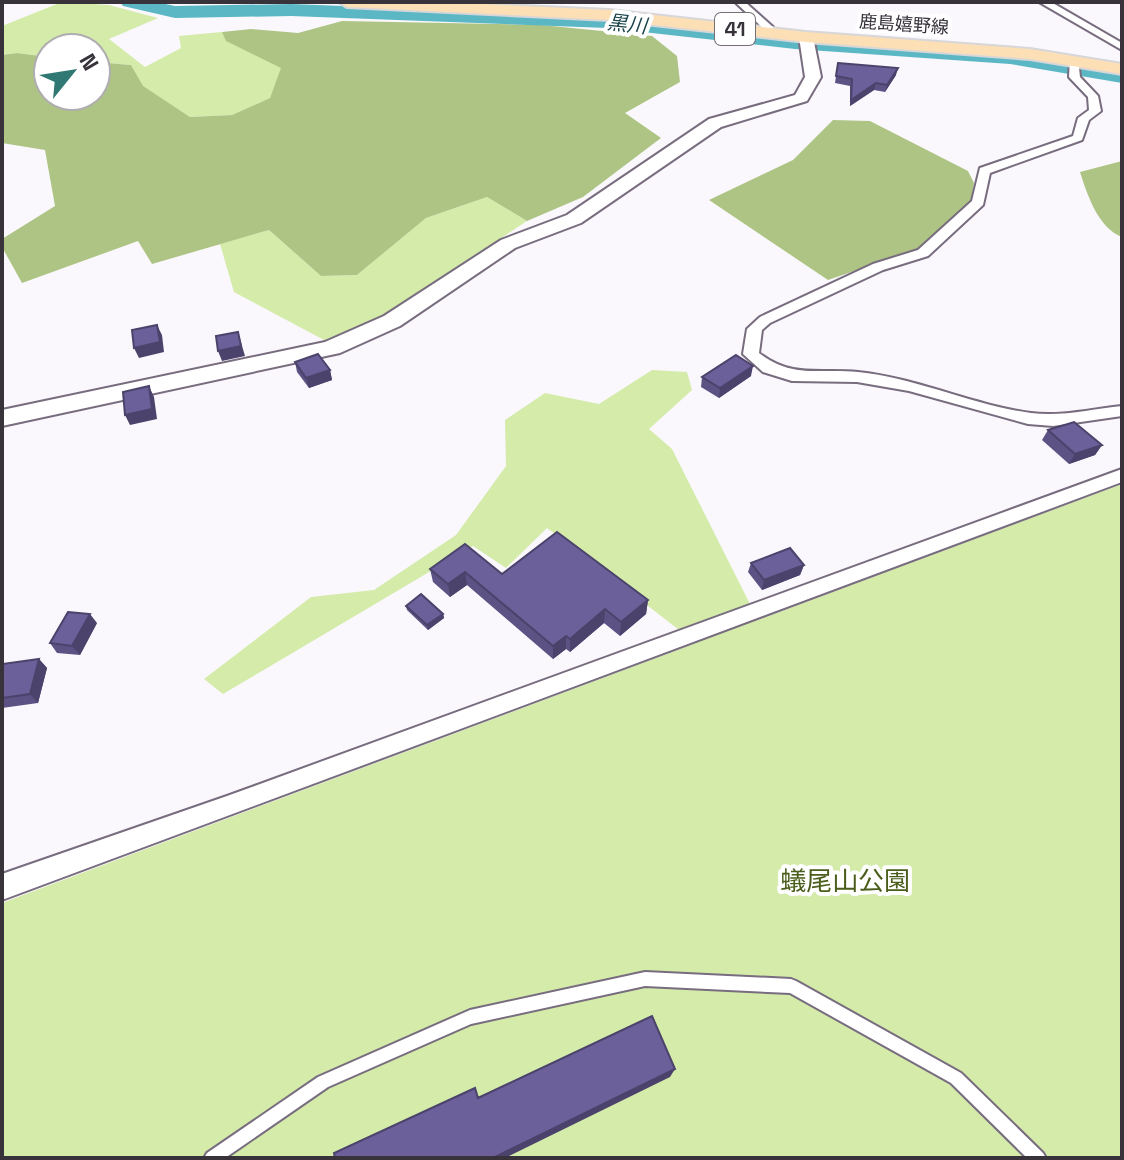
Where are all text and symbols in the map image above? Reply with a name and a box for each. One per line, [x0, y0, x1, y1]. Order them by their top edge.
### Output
water label: 黒川 [606, 9, 650, 39]
street label: 鹿島嬉野線 [858, 9, 950, 39]
road number: 41 [715, 13, 755, 45]
north arrow [32, 32, 112, 112]
text: N [74, 49, 105, 75]
park label: 蟻尾山公園 [780, 864, 910, 898]

